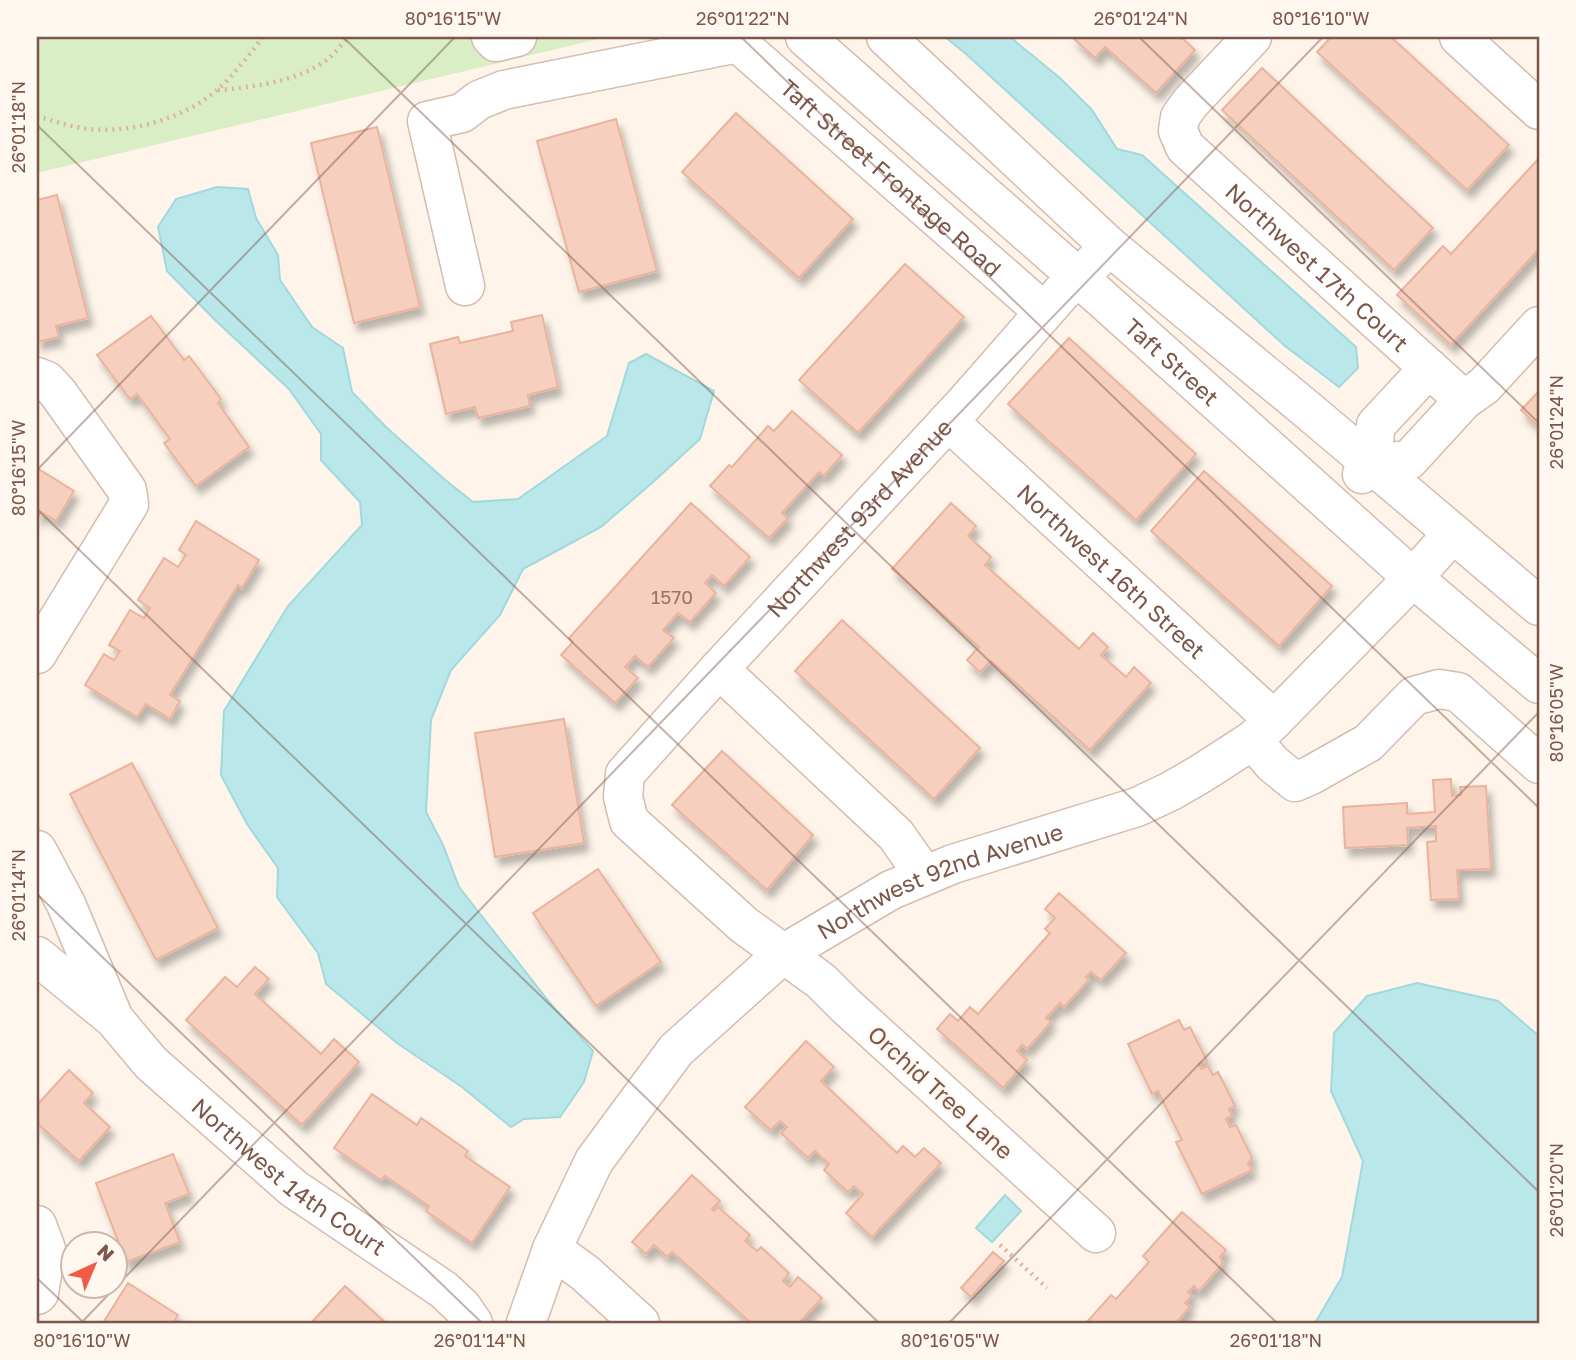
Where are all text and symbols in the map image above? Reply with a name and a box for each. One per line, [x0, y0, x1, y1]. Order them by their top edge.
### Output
text: 80°16'15"W [405, 7, 501, 29]
text: 26°01'22"N [696, 7, 790, 29]
text: 26°01'24"N [1094, 7, 1188, 29]
text: 80°16'10"W [1272, 7, 1370, 29]
street label: Taft Street Frontage Road [775, 73, 1007, 282]
text: 26°01'18"N [7, 81, 29, 173]
street label: Northwest 17th Court [1220, 177, 1415, 357]
street label: Taft Street [1119, 312, 1225, 411]
text: 26°01'24"N [1545, 375, 1567, 469]
street label: Northwest 93rd Avenue [760, 413, 957, 623]
text: 80°16'15"W [7, 420, 29, 516]
street label: Northwest 16th Street [1012, 478, 1211, 664]
house number: 1570 [651, 585, 693, 608]
text: 80°16'05"W [1545, 664, 1567, 763]
street label: Northwest 92nd Avenue [812, 817, 1066, 945]
text: 26°01'14"N [7, 849, 29, 941]
street label: Orchid Tree Lane [863, 1019, 1019, 1165]
street label: Northwest 14th Court [186, 1092, 391, 1261]
text: 26°01'20"N [1545, 1143, 1567, 1237]
north arrow [60, 1230, 130, 1300]
text: N [93, 1239, 119, 1266]
text: 80°16'10"W [33, 1329, 131, 1351]
text: 26°01'14"N [434, 1329, 526, 1351]
text: 80°16'05"W [901, 1329, 1000, 1351]
text: 26°01'18"N [1230, 1329, 1322, 1351]

